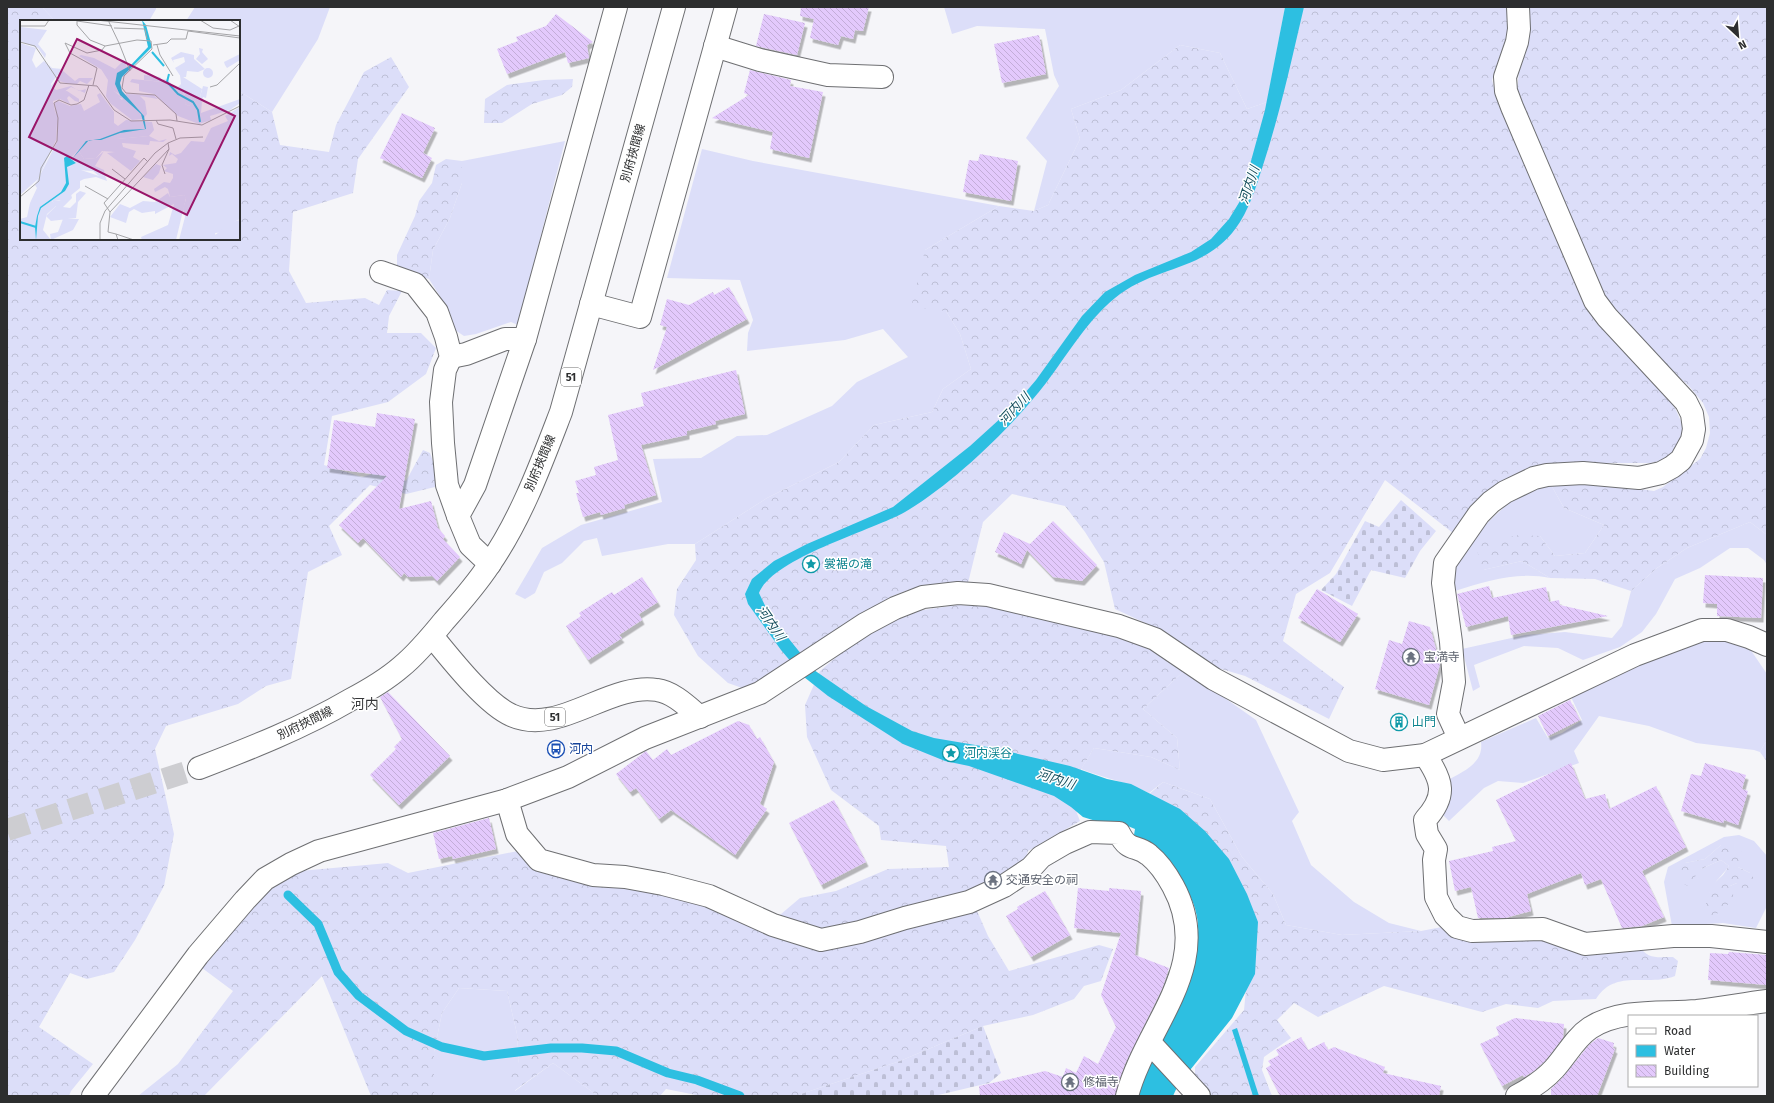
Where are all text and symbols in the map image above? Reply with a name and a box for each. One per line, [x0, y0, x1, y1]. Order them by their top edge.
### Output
north arrow [1718, 16, 1758, 56]
inset map [20, 20, 240, 240]
text: N [1736, 37, 1748, 52]
street label: 別府挾間線 [618, 122, 648, 184]
water label: 河内川 [1236, 162, 1263, 206]
road number: 51 [561, 368, 581, 386]
water label: 河内川 [995, 388, 1034, 428]
street label: 別府挾間線 [522, 433, 558, 493]
place icon: 裳裾の滝 [801, 554, 821, 574]
place label: 裳裾の滝 [824, 557, 872, 571]
water label: 河内川 [754, 603, 789, 645]
temple icon: 宝満寺 [1401, 647, 1421, 667]
place label: 宝満寺 [1424, 650, 1460, 664]
district label: 河内 [351, 696, 379, 713]
street label: 別府挾間線 [275, 704, 335, 742]
road number: 51 [545, 708, 565, 726]
building icon: 山門 [1389, 712, 1409, 732]
place label: 山門 [1412, 715, 1436, 729]
bus stop icon: 河内 [546, 739, 566, 759]
place label: 河内 [569, 742, 593, 756]
place icon: 河内渓谷 [941, 743, 961, 763]
place label: 河内渓谷 [964, 746, 1012, 760]
water label: 河内川 [1035, 766, 1079, 793]
temple icon: 交通安全の祠 [983, 870, 1003, 890]
place label: 交通安全の祠 [1006, 873, 1078, 887]
legend [1628, 1015, 1758, 1087]
text: Road [1664, 1024, 1692, 1038]
text: Water [1664, 1044, 1696, 1058]
text: Building [1664, 1064, 1710, 1078]
temple icon: 修福寺 [1060, 1072, 1080, 1092]
place label: 修福寺 [1083, 1075, 1119, 1089]

